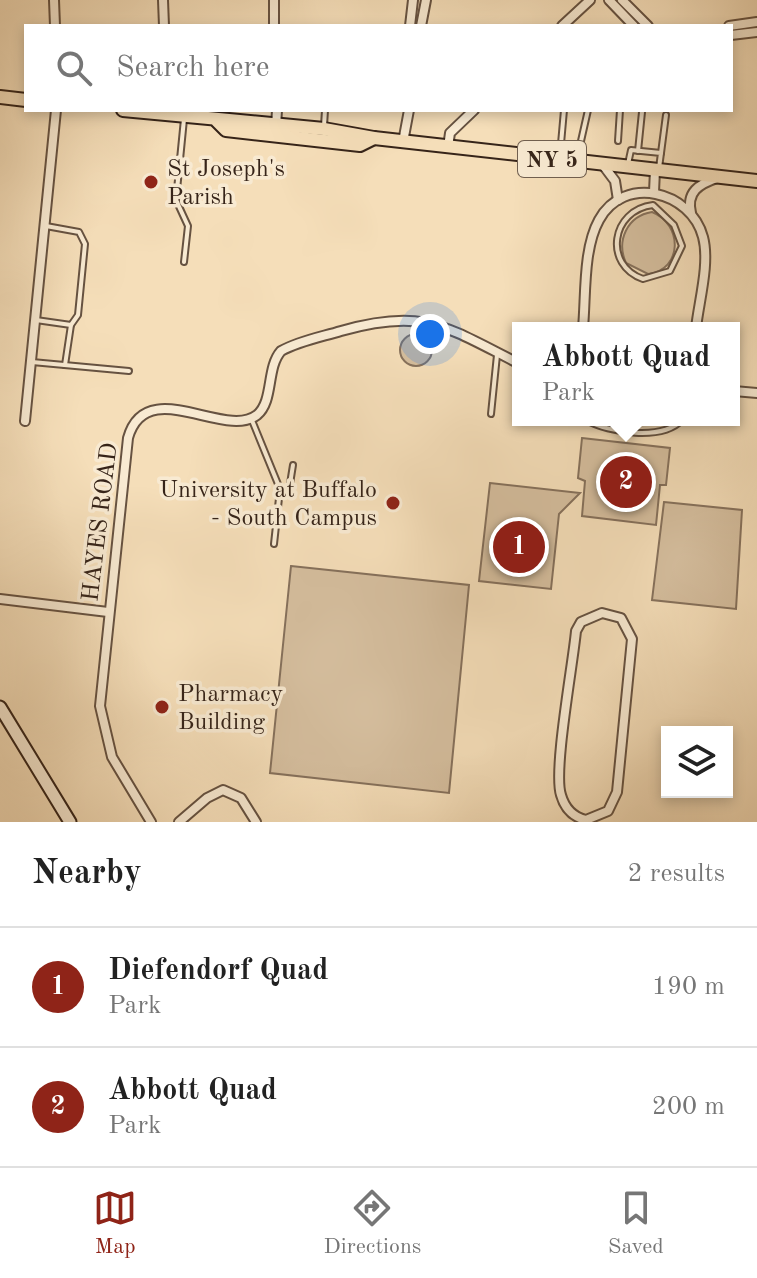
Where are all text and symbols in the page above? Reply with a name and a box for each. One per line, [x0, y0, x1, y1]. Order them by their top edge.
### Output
search box [24, 24, 733, 112]
icon: search [52, 46, 96, 90]
text: Search here [116, 53, 270, 83]
road number: NY 5 [518, 141, 586, 177]
place label: St Joseph's Parish [167, 158, 285, 210]
marker: St Joseph's Parish [142, 173, 160, 191]
your location [410, 314, 450, 354]
popup [512, 322, 740, 426]
text: Abbott Quad [542, 343, 710, 373]
text: Park [542, 380, 595, 406]
street label: HAYES ROAD [79, 442, 123, 603]
pin: 2 [600, 452, 652, 512]
place label: University at Buffalo - South Campus [159, 479, 377, 531]
marker: University at Buffalo - South Campus [384, 494, 402, 512]
pin: 1 [493, 517, 545, 577]
place label: Pharmacy Building [178, 683, 283, 735]
marker: Pharmacy Building [153, 698, 171, 716]
map controls [661, 726, 733, 798]
button: layers [661, 726, 733, 798]
text: Nearby [32, 857, 142, 891]
text: 2 results [627, 861, 725, 887]
text: Diefendorf Quad [108, 956, 328, 986]
text: 1 [50, 974, 66, 1000]
text: 190 m [652, 974, 725, 1000]
text: Park [108, 993, 162, 1019]
text: Abbott Quad [108, 1076, 277, 1106]
text: 2 [50, 1094, 66, 1120]
text: 200 m [652, 1094, 725, 1120]
text: Park [108, 1113, 162, 1139]
tab: Map [93, 1186, 137, 1261]
tab: Directions [324, 1186, 421, 1261]
tab: Saved [608, 1186, 664, 1261]

